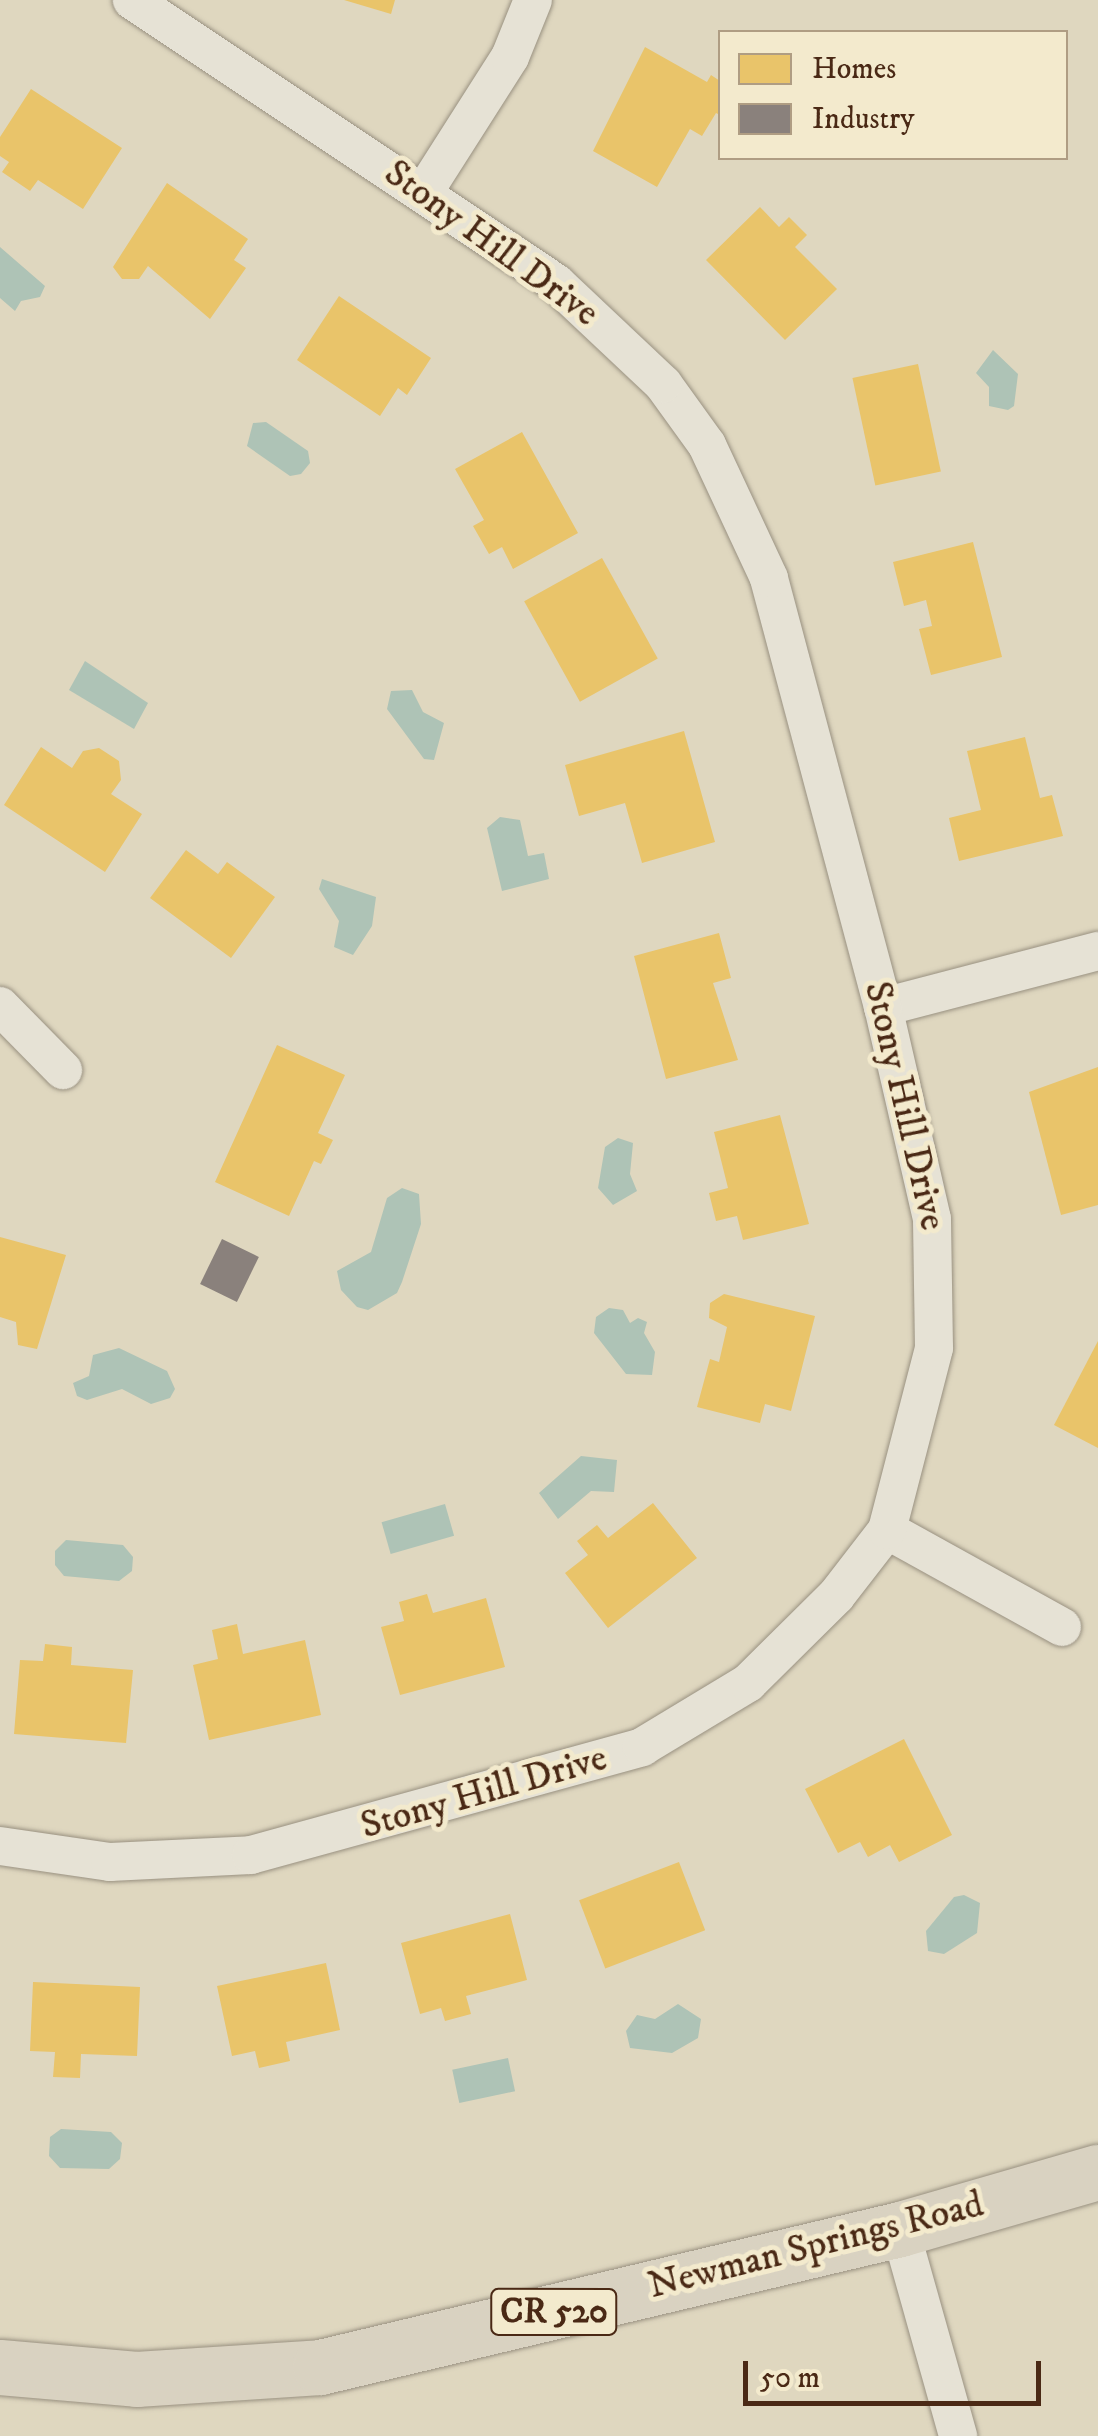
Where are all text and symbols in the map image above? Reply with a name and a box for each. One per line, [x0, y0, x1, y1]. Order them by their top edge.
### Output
legend [718, 30, 1068, 160]
text: Homes [812, 51, 896, 88]
text: Industry [812, 101, 914, 138]
street label: Stony Hill Drive [375, 151, 607, 337]
street label: Stony Hill Drive [853, 977, 955, 1235]
street label: Stony Hill Drive [356, 1736, 612, 1850]
street label: Newman Springs Road [644, 2182, 988, 2310]
road number: CR 520 [489, 2282, 619, 2342]
scale bar [748, 2341, 1046, 2403]
text: 50 m [760, 2360, 820, 2397]

